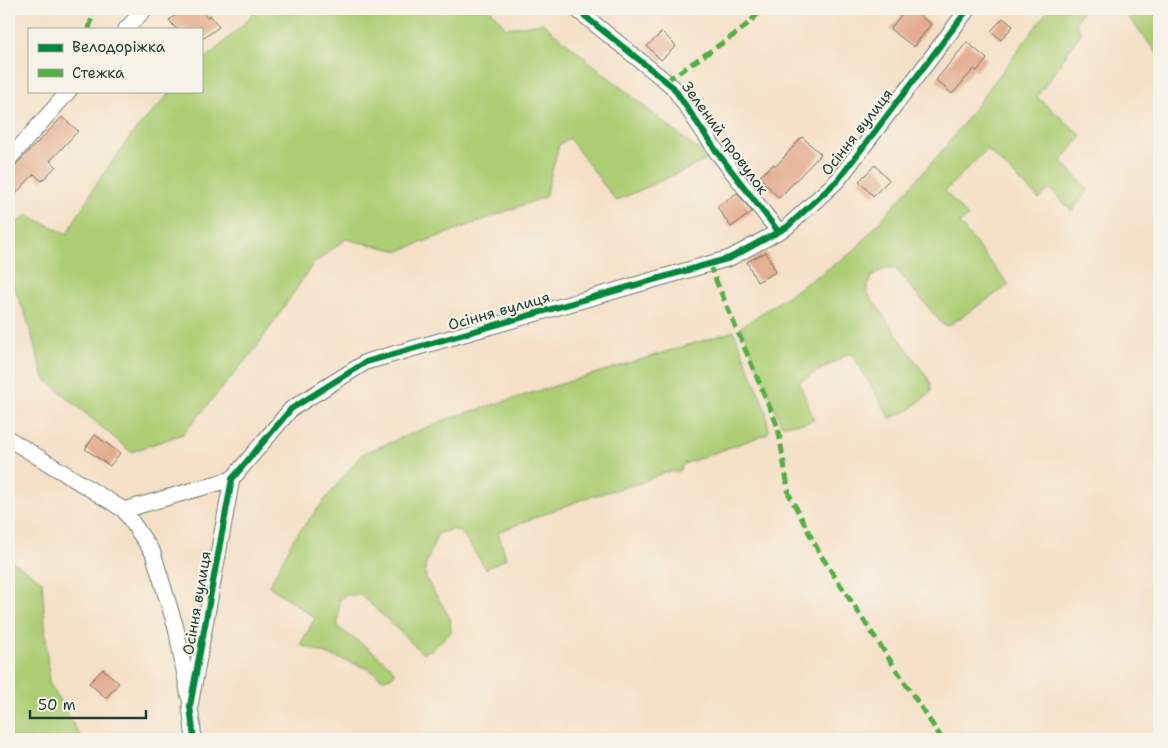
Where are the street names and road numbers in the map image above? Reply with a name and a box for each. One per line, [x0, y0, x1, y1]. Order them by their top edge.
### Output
street label: Зелений провулок [677, 77, 773, 199]
street label: Осіння вулиця [817, 84, 897, 180]
street label: Осіння вулиця [446, 287, 552, 335]
street label: Осіння вулиця [178, 549, 216, 657]

